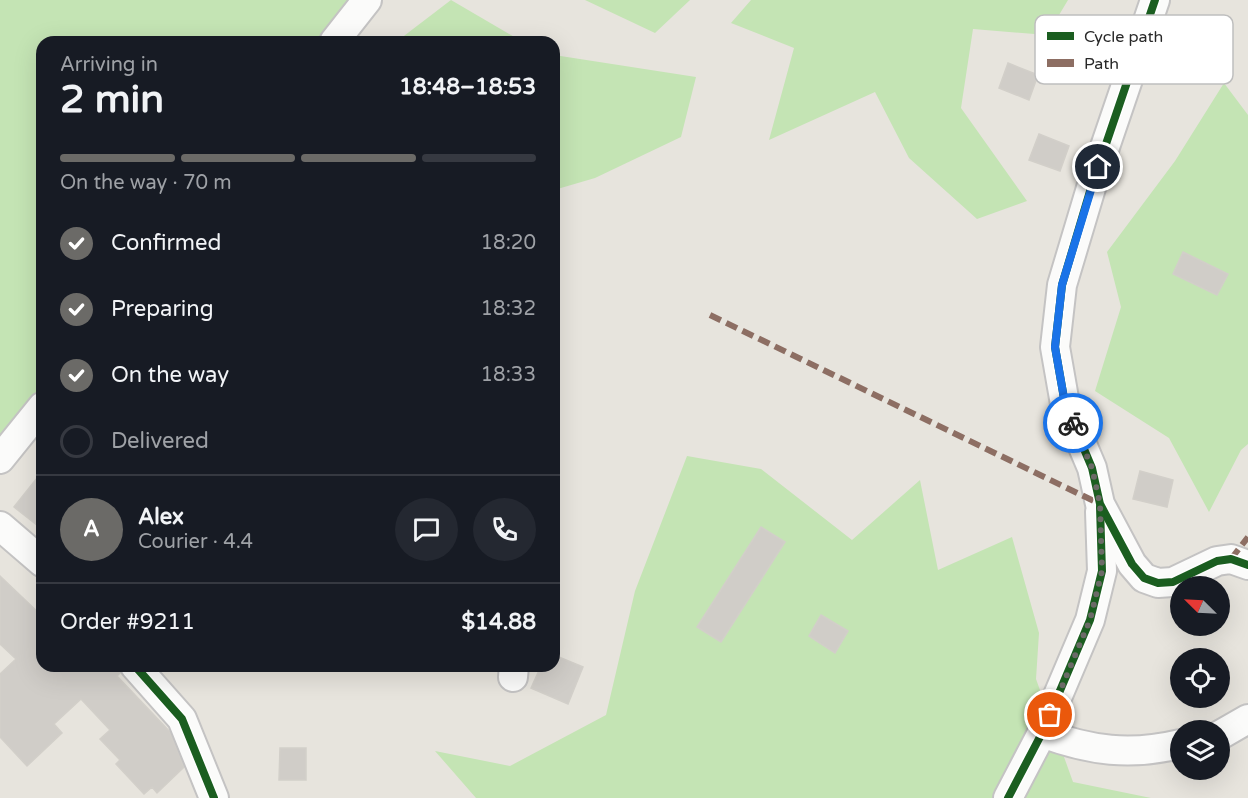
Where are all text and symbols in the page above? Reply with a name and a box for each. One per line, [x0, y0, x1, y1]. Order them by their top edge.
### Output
legend [1035, 15, 1233, 84]
text: Cycle path [1084, 27, 1163, 47]
text: Arriving in [60, 53, 158, 77]
text: Path [1084, 54, 1119, 74]
text: 18:48–18:53 [399, 74, 536, 100]
text: 2 min [60, 76, 164, 123]
pin [1072, 141, 1123, 192]
icon: home [1081, 150, 1114, 183]
text: On the way · 70 m [60, 171, 232, 195]
icon: check [60, 227, 93, 260]
text: Confirmed [111, 230, 221, 256]
text: 18:20 [481, 231, 536, 255]
icon: check [60, 293, 93, 326]
text: Preparing [111, 296, 214, 322]
text: 18:32 [481, 297, 536, 321]
icon: check [60, 359, 93, 392]
text: On the way [111, 362, 229, 388]
text: 18:33 [481, 363, 536, 387]
courier [1043, 393, 1103, 453]
icon: bike [1057, 407, 1090, 440]
text: Delivered [111, 428, 209, 454]
button: chat [395, 498, 458, 561]
button: phone [473, 498, 536, 561]
text: Alex [138, 504, 184, 530]
text: A [83, 516, 100, 542]
text: Courier · 4.4 [138, 530, 253, 554]
north arrow [1170, 576, 1230, 636]
map controls [1170, 576, 1230, 780]
text: Order #9211 [60, 609, 195, 635]
text: $14.88 [462, 609, 536, 635]
button: locate [1170, 648, 1230, 708]
pin [1024, 689, 1075, 740]
icon: bag [1033, 698, 1066, 731]
button: layers [1170, 720, 1230, 780]

